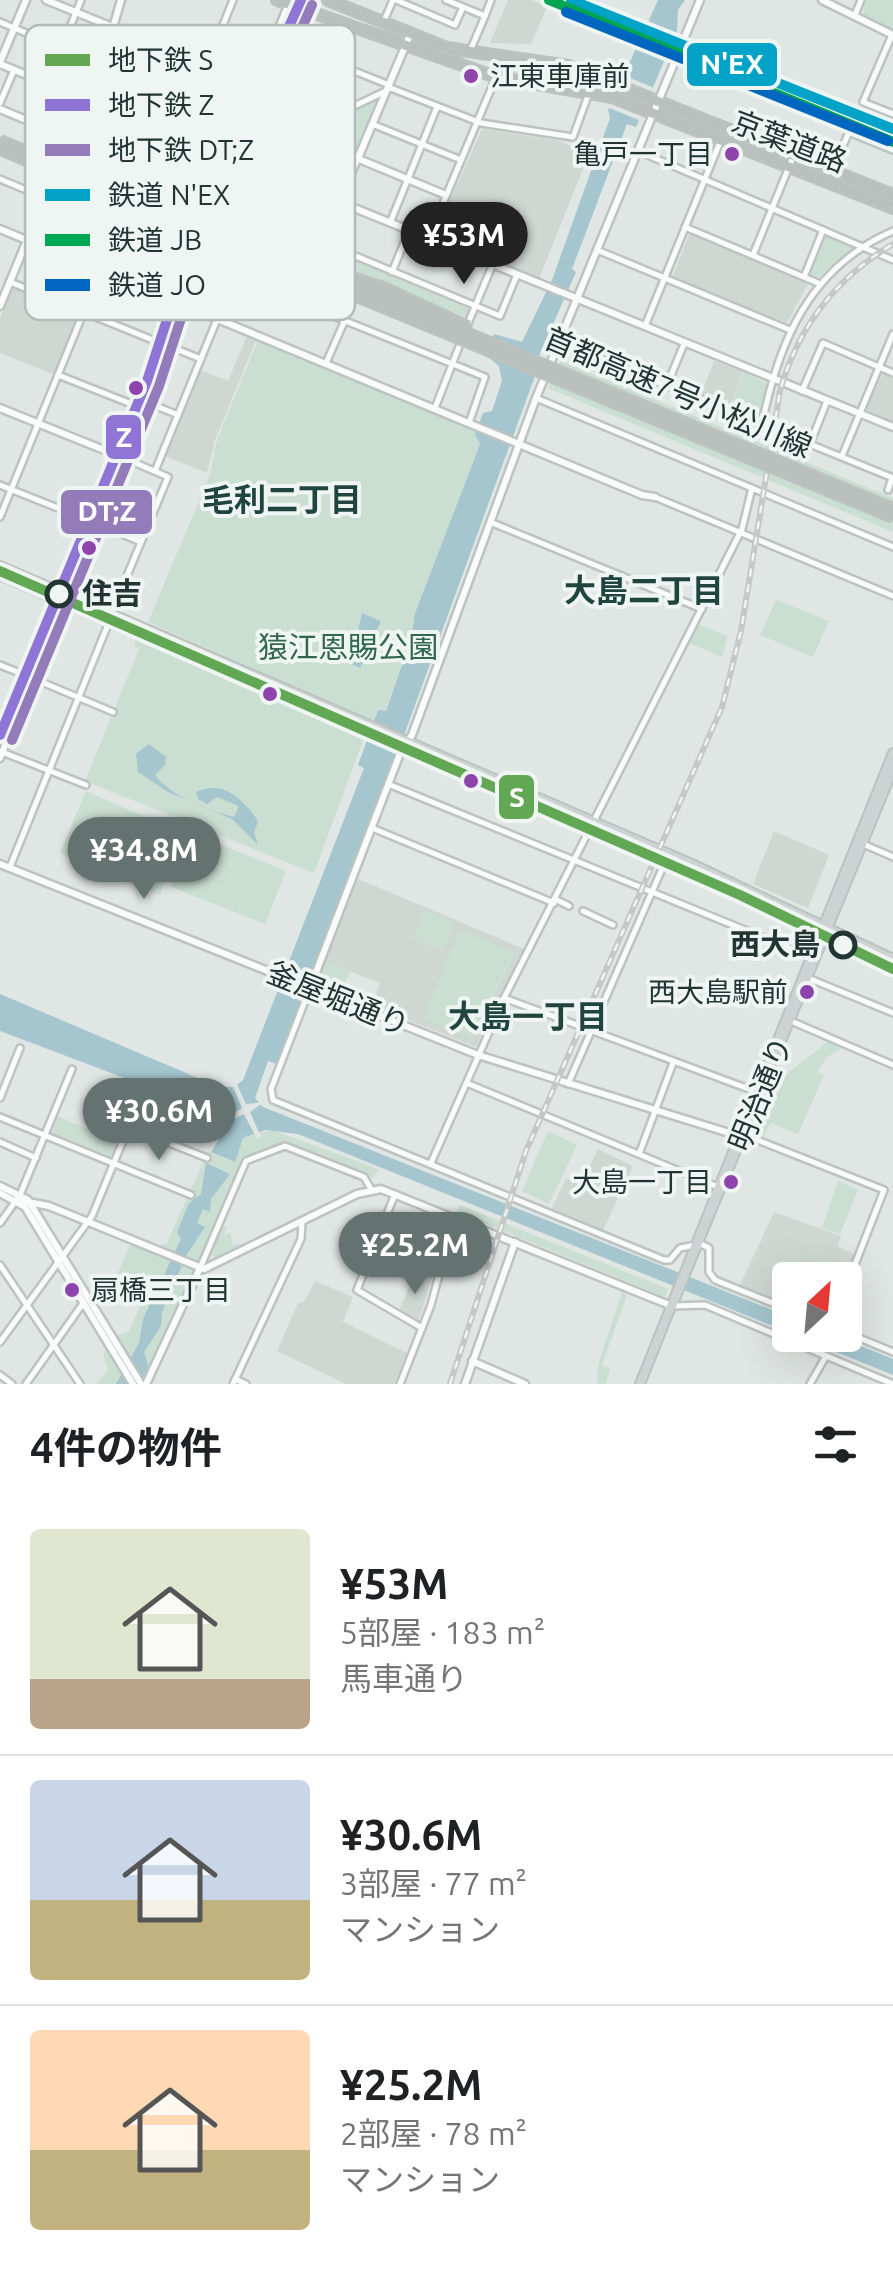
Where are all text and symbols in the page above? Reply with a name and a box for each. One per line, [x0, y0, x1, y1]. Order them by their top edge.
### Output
legend [25, 25, 355, 320]
line badge: N'EX [685, 41, 779, 88]
text: 地下鉄 S [108, 44, 213, 75]
text: N'EX [700, 48, 764, 79]
place label: 江東車庫前 [490, 60, 630, 91]
marker: 江東車庫前 [461, 66, 481, 86]
text: 地下鉄 Z [108, 89, 214, 120]
street label: 京葉道路 [727, 104, 851, 178]
text: 地下鉄 DT;Z [108, 134, 254, 165]
place label: 亀戸一丁目 [573, 138, 713, 169]
marker: 亀戸一丁目 [722, 144, 742, 164]
text: 鉄道 N'EX [108, 179, 230, 210]
pin: ¥53M [405, 202, 523, 287]
text: ¥53M [423, 216, 505, 252]
text: 鉄道 JB [108, 224, 202, 255]
text: 鉄道 JO [108, 269, 206, 300]
street label: 首都高速7号小松川線 [540, 320, 817, 464]
unlabelled marker [126, 378, 146, 398]
line badge: Z [104, 413, 143, 461]
text: Z [116, 421, 132, 452]
district label: 毛利二丁目 [202, 481, 362, 517]
line badge: DT;Z [59, 488, 154, 536]
text: DT;Z [78, 495, 136, 526]
unlabelled marker [79, 538, 99, 558]
district label: 大島二丁目 [564, 572, 724, 608]
place label: 住吉 [82, 576, 142, 610]
marker: 住吉 [46, 581, 72, 607]
park label: 猿江恩賜公園 [258, 630, 438, 664]
unlabelled marker [260, 684, 280, 704]
unlabelled marker [461, 771, 481, 791]
line badge: S [497, 773, 536, 821]
text: S [509, 781, 525, 812]
pin: ¥34.8M [63, 817, 225, 902]
text: ¥34.8M [90, 831, 198, 867]
place label: 西大島 [730, 927, 820, 961]
marker: 西大島 [830, 932, 856, 958]
street label: 釜屋堀通り [262, 954, 414, 1042]
place label: 西大島駅前 [648, 976, 788, 1007]
marker: 西大島駅前 [797, 982, 817, 1002]
district label: 大島一丁目 [448, 998, 608, 1034]
street label: 明治通り [722, 1032, 798, 1156]
pin: ¥30.6M [78, 1078, 240, 1163]
text: ¥30.6M [105, 1092, 213, 1128]
place label: 大島一丁目 [572, 1166, 712, 1197]
marker: 大島一丁目 [721, 1172, 741, 1192]
pin: ¥25.2M [334, 1212, 496, 1297]
text: ¥25.2M [361, 1226, 469, 1262]
north arrow [772, 1262, 862, 1352]
map controls [772, 1262, 862, 1352]
place label: 扇橋三丁目 [91, 1274, 231, 1305]
marker: 扇橋三丁目 [62, 1280, 82, 1300]
icon: filters [808, 1417, 863, 1472]
text: 4件の物件 [30, 1424, 222, 1471]
text: ¥53M [340, 1560, 448, 1607]
icon: home [110, 1569, 230, 1689]
text: 5部屋 · 183 m² [340, 1614, 545, 1650]
text: 馬車通り [340, 1660, 468, 1696]
text: ¥30.6M [340, 1811, 482, 1858]
icon: home [110, 1820, 230, 1940]
text: 3部屋 · 77 m² [340, 1865, 527, 1901]
text: マンション [340, 1911, 500, 1947]
text: ¥25.2M [340, 2061, 482, 2108]
icon: home [110, 2070, 230, 2190]
text: 2部屋 · 78 m² [340, 2115, 527, 2151]
text: マンション [340, 2161, 500, 2197]

